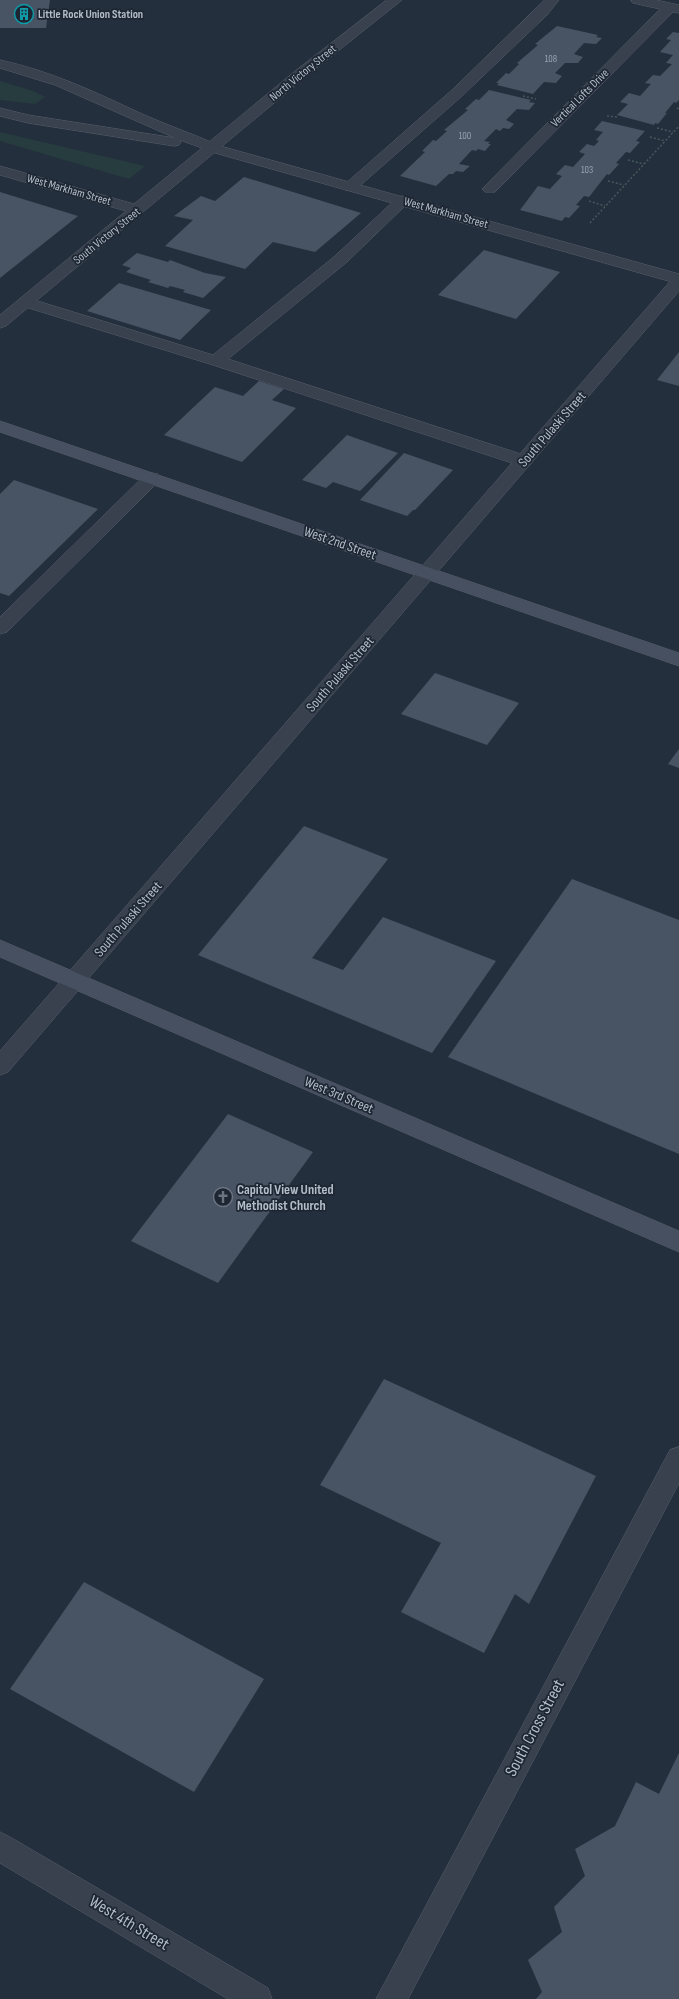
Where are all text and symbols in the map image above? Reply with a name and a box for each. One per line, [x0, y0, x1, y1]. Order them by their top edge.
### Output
building icon: Little Rock Union Station [13, 3, 35, 25]
place label: Little Rock Union Station [38, 7, 143, 22]
street label: North Victory Street [267, 41, 340, 105]
house number: 108 [545, 53, 557, 65]
street label: Vertical Lofts Drive [548, 66, 612, 130]
house number: 100 [459, 130, 471, 142]
house number: 103 [581, 164, 593, 176]
street label: West Markham Street [25, 171, 113, 209]
street label: West Markham Street [402, 194, 490, 232]
street label: South Victory Street [70, 204, 144, 268]
street label: South Pulaski Street [515, 388, 589, 470]
street label: West 2nd Street [302, 523, 378, 563]
street label: South Pulaski Street [303, 633, 377, 715]
street label: South Pulaski Street [91, 878, 165, 960]
street label: West 3rd Street [302, 1073, 376, 1117]
place label: Capitol View United Methodist Church [237, 1181, 334, 1214]
church icon: Capitol View United Methodist Church [212, 1186, 234, 1208]
street label: South Cross Street [501, 1676, 569, 1780]
street label: West 4th Street [85, 1891, 173, 1955]

